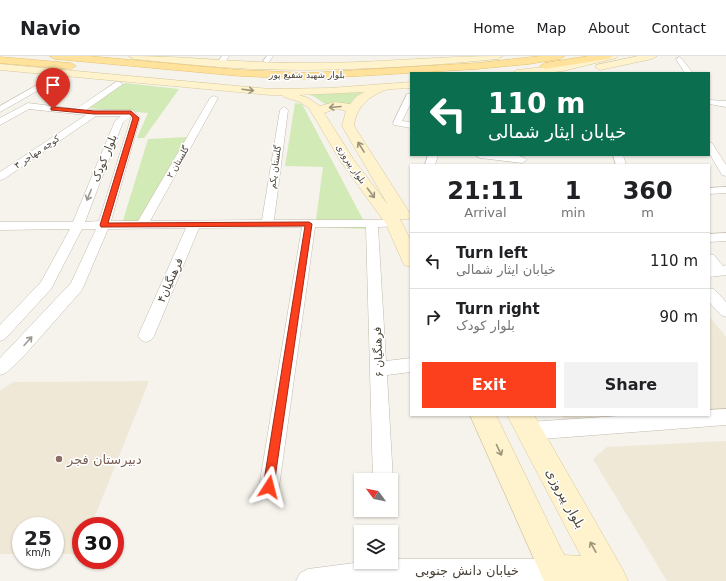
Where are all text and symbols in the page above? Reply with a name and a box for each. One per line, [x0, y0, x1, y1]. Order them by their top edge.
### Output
text: Navio [20, 17, 81, 39]
text: Home [473, 20, 515, 36]
text: Map [537, 20, 566, 36]
text: About [588, 20, 630, 36]
text: Contact [652, 20, 706, 36]
pin [36, 68, 70, 109]
street label: بلوار شهید شفیع پور [268, 70, 345, 80]
icon: arrive [42, 74, 64, 96]
one-way arrow [241, 86, 254, 94]
text: 110 m [488, 87, 585, 120]
icon: left [422, 88, 474, 140]
one-way arrow [329, 103, 342, 110]
text: خیابان ایثار شمالی [488, 121, 626, 142]
street label: کوچه مهاجر ۳ [13, 133, 62, 171]
street label: بلوار کودک [89, 133, 120, 184]
street label: بلوار پیروزی [334, 142, 368, 186]
one-way arrow [357, 142, 365, 153]
street label: گلستان ۲ [164, 143, 191, 180]
street label: گلستان یکم [266, 144, 284, 189]
text: 21:11 [447, 177, 524, 205]
text: 1 [565, 177, 581, 205]
text: 360 [623, 177, 673, 205]
one-way arrow [367, 187, 375, 198]
one-way arrow [85, 189, 92, 201]
text: Arrival [464, 205, 507, 220]
text: min [561, 205, 585, 220]
text: m [641, 205, 654, 220]
text: Turn left [456, 244, 528, 262]
icon: left [422, 250, 444, 272]
text: 110 m [650, 252, 698, 270]
street label: فرهنگیان۴ [155, 256, 186, 304]
text: خیابان ایثار شمالی [456, 262, 556, 277]
text: Turn right [456, 300, 540, 318]
icon: right [422, 306, 444, 328]
text: 90 m [660, 308, 698, 326]
text: بلوار کودک [456, 318, 515, 333]
street label: فرهنگیان ۶ [371, 326, 386, 378]
one-way arrow [23, 336, 32, 346]
button: Exit [422, 362, 556, 408]
button: Share [564, 362, 698, 408]
one-way arrow [496, 444, 504, 456]
place label: دبیرستان فجر [66, 452, 142, 468]
marker: دبیرستان فجر [54, 454, 64, 464]
position arrow [248, 466, 290, 508]
street label: بلوار پیروزی [542, 466, 588, 531]
north arrow [354, 473, 398, 517]
map controls [354, 473, 398, 569]
speed limit sign: 30 [72, 517, 124, 569]
button: layers [354, 525, 398, 569]
text: 25 [24, 526, 52, 550]
one-way arrow [589, 541, 596, 553]
text: km/h [25, 547, 51, 558]
street label: خیابان دانش جنوبی [415, 563, 519, 579]

